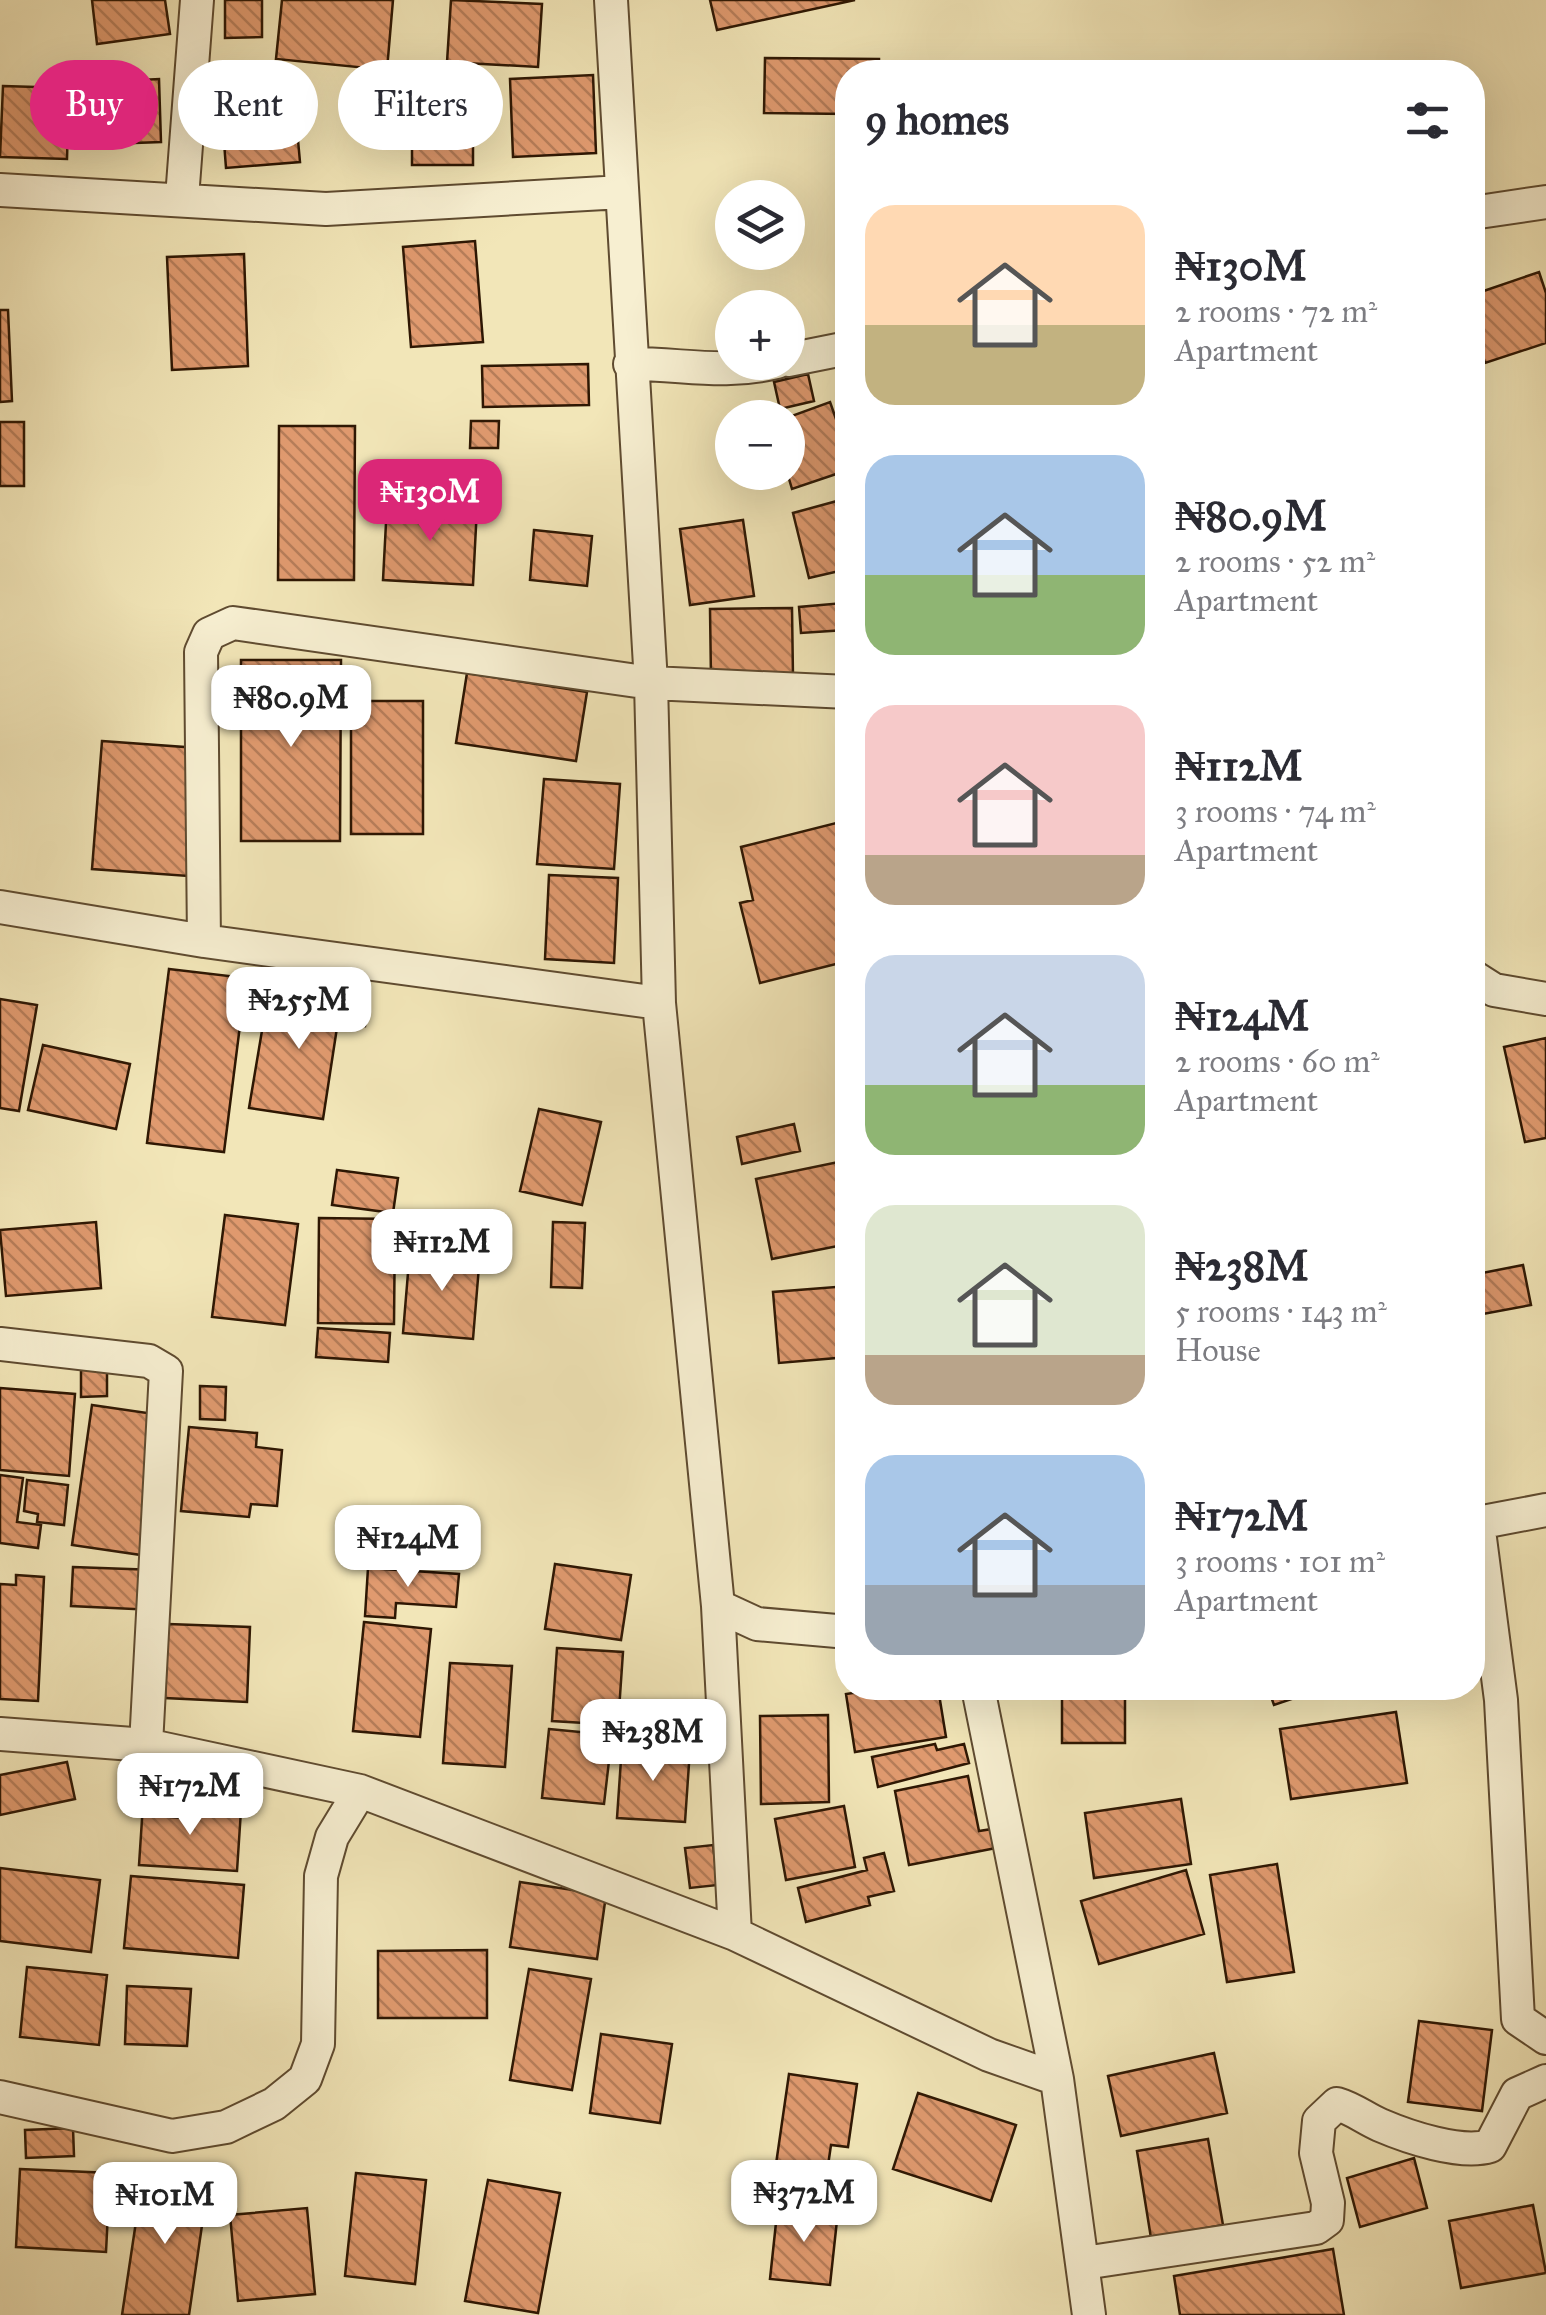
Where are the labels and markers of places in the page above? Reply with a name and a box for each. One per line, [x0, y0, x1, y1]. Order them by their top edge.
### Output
pin: ₦130M [360, 459, 500, 544]
pin: ₦80.9M [210, 665, 372, 750]
pin: ₦255M [229, 967, 369, 1052]
pin: ₦112M [372, 1209, 512, 1294]
pin: ₦124M [338, 1505, 478, 1590]
pin: ₦238M [583, 1699, 723, 1784]
pin: ₦172M [120, 1753, 260, 1838]
pin: ₦372M [734, 2160, 874, 2245]
pin: ₦101M [95, 2162, 235, 2247]

